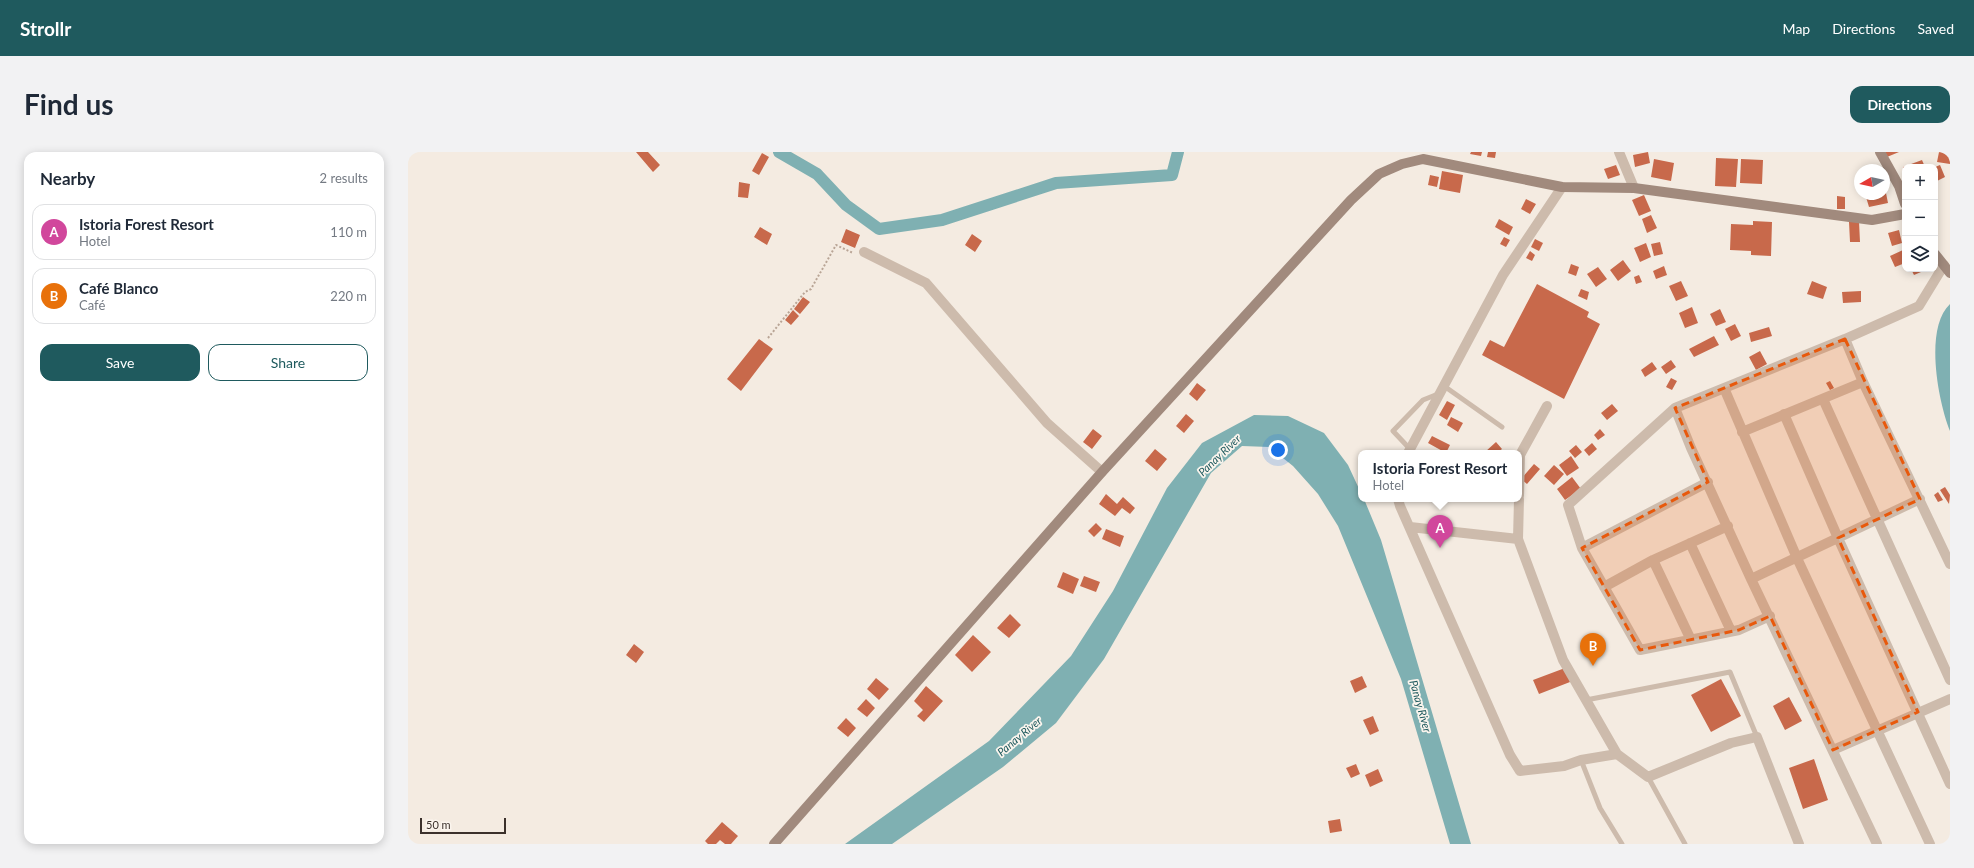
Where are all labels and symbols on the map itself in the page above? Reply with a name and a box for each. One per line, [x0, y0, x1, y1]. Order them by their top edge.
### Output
north arrow [1854, 164, 1890, 200]
water label: Panay River [1195, 432, 1243, 478]
your location [1268, 440, 1288, 460]
pin: A [1427, 515, 1453, 548]
pin: B [1580, 633, 1606, 666]
water label: Panay River [1407, 679, 1435, 734]
water label: Panay River [994, 714, 1044, 758]
scale bar [420, 816, 506, 835]

